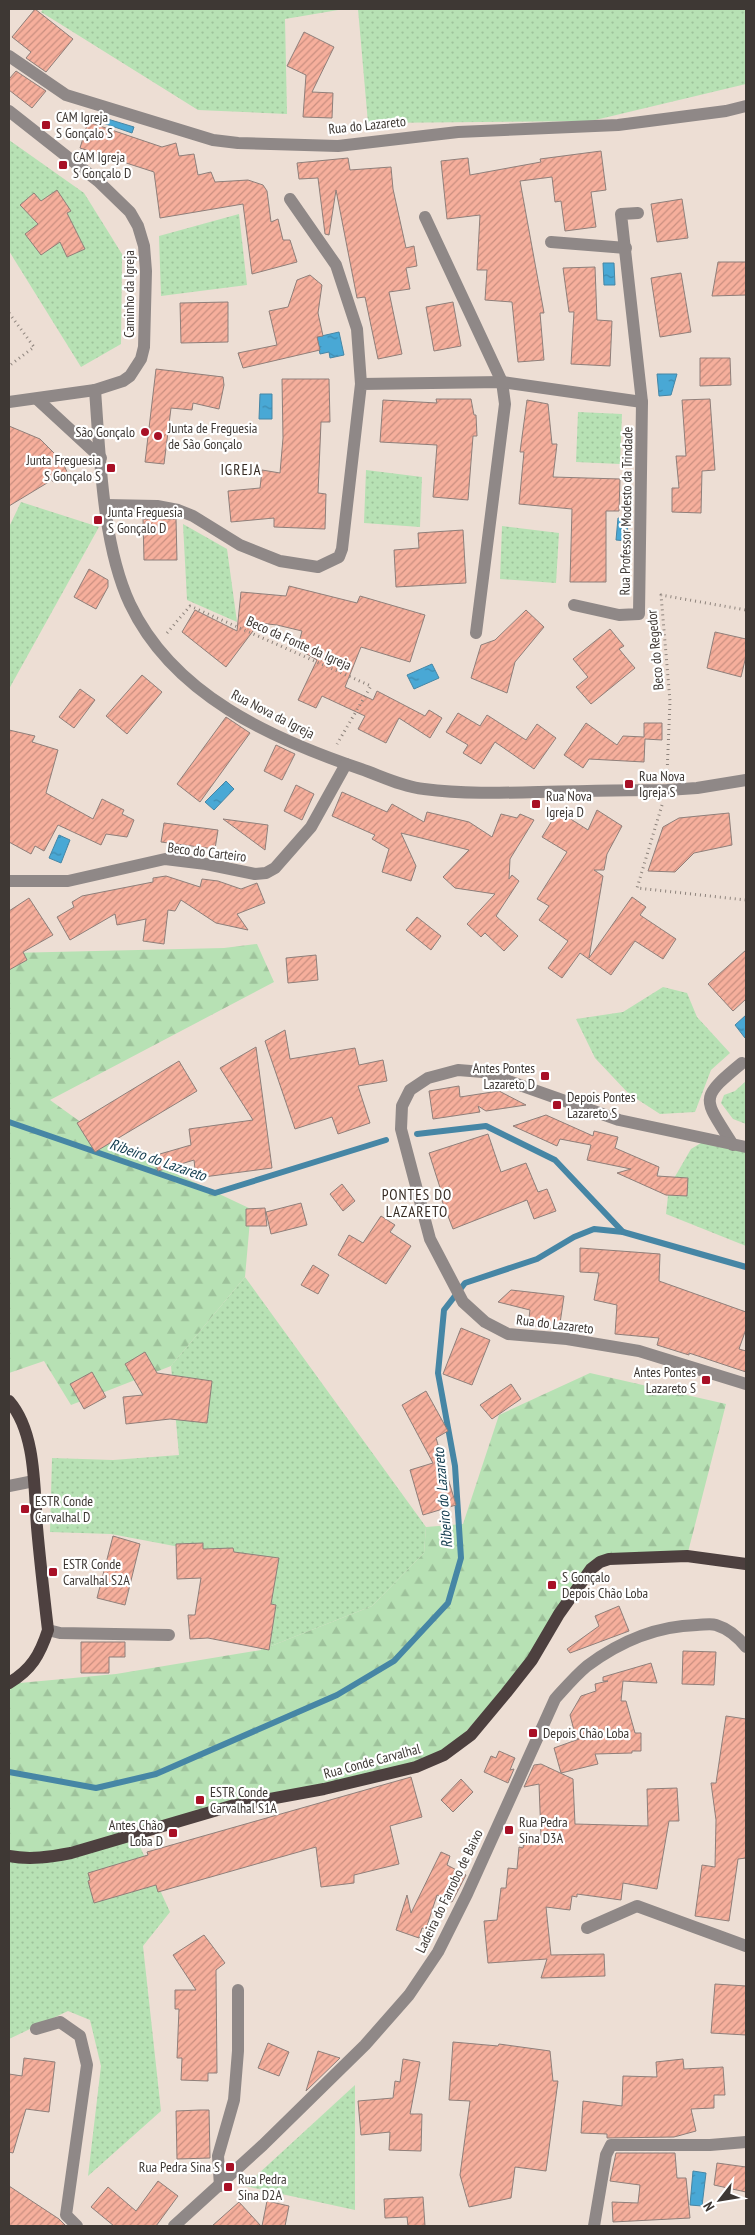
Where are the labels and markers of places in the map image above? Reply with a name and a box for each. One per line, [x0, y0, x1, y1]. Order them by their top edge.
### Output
place label: CAM Igreja S Gonçalo S [56, 108, 113, 142]
marker: CAM Igreja S Gonçalo S [40, 119, 52, 131]
place label: CAM Igreja S Gonçalo D [73, 148, 131, 182]
marker: CAM Igreja S Gonçalo D [57, 159, 69, 171]
place label: Junta de Freguesia de São Gonçalo [167, 419, 257, 453]
place label: São Gonçalo [75, 423, 135, 441]
marker: São Gonçalo [139, 426, 151, 438]
marker: Junta de Freguesia de São Gonçalo [152, 430, 164, 442]
place label: Junta Freguesia S Gonçalo S [25, 451, 101, 485]
marker: Junta Freguesia S Gonçalo S [105, 462, 117, 474]
place label: Junta Freguesia S Gonçalo D [107, 503, 183, 537]
marker: Junta Freguesia S Gonçalo D [92, 514, 104, 526]
place label: Rua Nova Igreja S [639, 767, 685, 801]
marker: Rua Nova Igreja S [623, 778, 635, 790]
place label: Rua Nova Igreja D [546, 787, 592, 821]
marker: Rua Nova Igreja D [530, 798, 542, 810]
place label: Antes Pontes Lazareto D [473, 1059, 535, 1093]
marker: Antes Pontes Lazareto D [539, 1070, 551, 1082]
place label: Depois Pontes Lazareto S [567, 1088, 636, 1122]
marker: Depois Pontes Lazareto S [551, 1099, 563, 1111]
place label: Antes Pontes Lazareto S [634, 1363, 696, 1397]
marker: Antes Pontes Lazareto S [700, 1374, 712, 1386]
place label: ESTR Conde Carvalhal D [35, 1492, 93, 1526]
marker: ESTR Conde Carvalhal D [19, 1503, 31, 1515]
place label: ESTR Conde Carvalhal S2A [63, 1555, 130, 1589]
marker: ESTR Conde Carvalhal S2A [47, 1566, 59, 1578]
place label: S Gonçalo Depois Chão Loba [562, 1568, 648, 1602]
marker: S Gonçalo Depois Chão Loba [546, 1579, 558, 1591]
place label: Depois Chão Loba [543, 1724, 629, 1742]
marker: Depois Chão Loba [527, 1727, 539, 1739]
place label: ESTR Conde Carvalhal S1A [210, 1783, 277, 1817]
marker: ESTR Conde Carvalhal S1A [194, 1794, 206, 1806]
place label: Rua Pedra Sina D3A [519, 1813, 568, 1847]
place label: Antes Chão Loba D [109, 1816, 163, 1850]
marker: Rua Pedra Sina D3A [503, 1824, 515, 1836]
marker: Antes Chão Loba D [167, 1827, 179, 1839]
place label: Rua Pedra Sina S [139, 2158, 220, 2176]
marker: Rua Pedra Sina S [224, 2161, 236, 2173]
place label: Rua Pedra Sina D2A [238, 2170, 287, 2204]
marker: Rua Pedra Sina D2A [222, 2181, 234, 2193]

